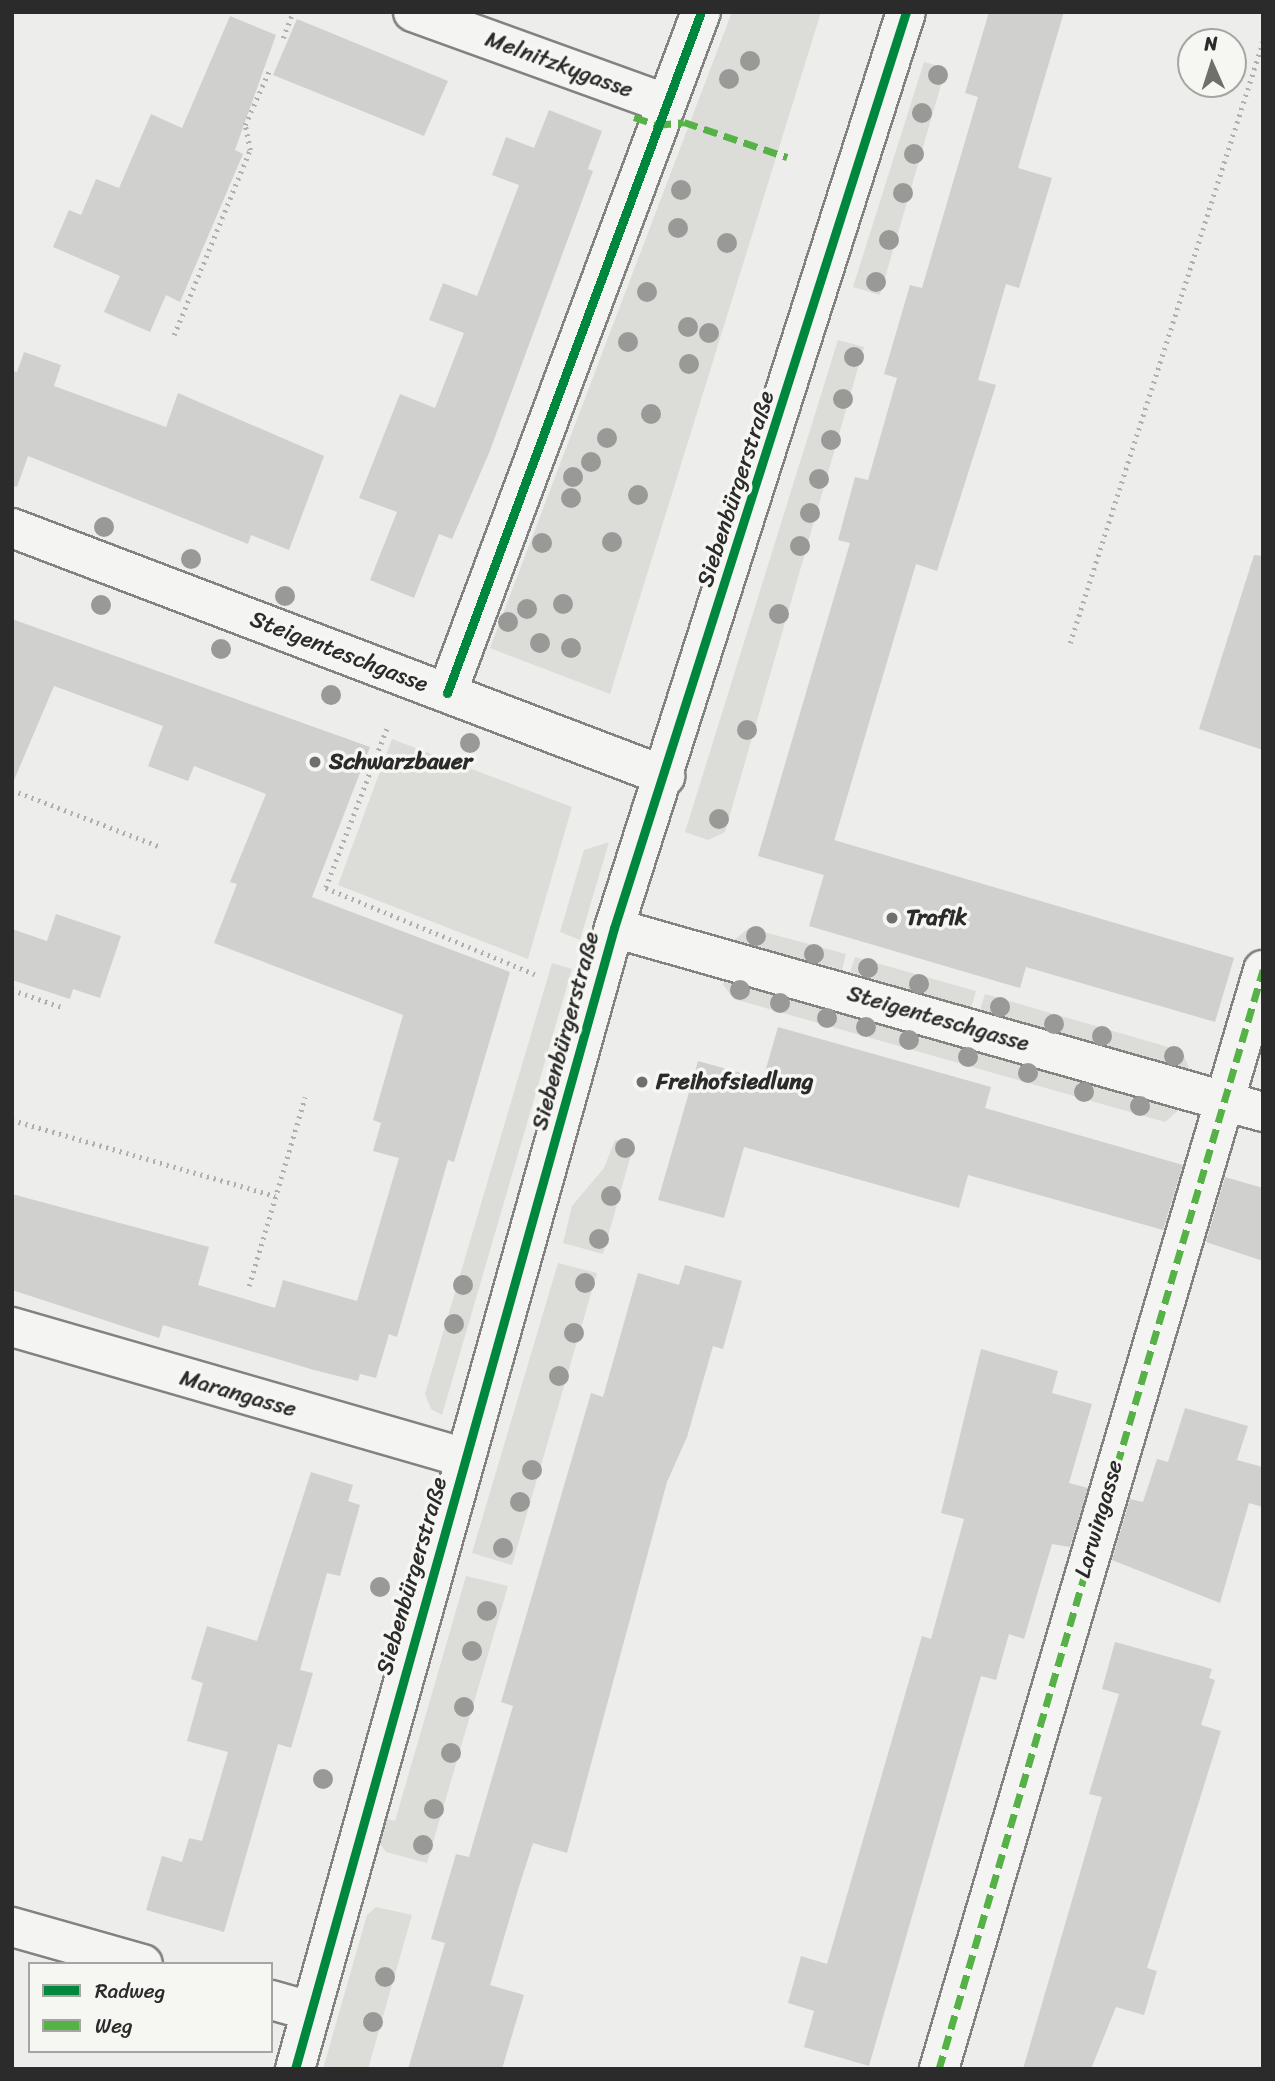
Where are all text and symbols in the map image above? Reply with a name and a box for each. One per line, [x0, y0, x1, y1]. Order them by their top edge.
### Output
street label: Melnitzkygasse [481, 26, 637, 104]
text: N [1204, 27, 1218, 60]
north arrow [1177, 28, 1247, 98]
street label: Siebenbürgerstraße [691, 388, 781, 590]
street label: Steigenteschgasse [246, 605, 432, 699]
place label: Schwarzbauer [329, 748, 472, 776]
marker: Schwarzbauer [307, 754, 323, 770]
place label: Trafik [906, 904, 967, 932]
marker: Trafik [884, 910, 900, 926]
street label: Siebenbürgerstraße [526, 929, 606, 1133]
street label: Steigenteschgasse [844, 980, 1032, 1058]
place label: Freihofsiedlung [656, 1068, 813, 1096]
marker: Freihofsiedlung [634, 1074, 650, 1090]
street label: Marangasse [177, 1364, 299, 1424]
street label: Larwingasse [1069, 1457, 1129, 1581]
street label: Siebenbürgerstraße [371, 1474, 453, 1678]
legend [28, 1962, 273, 2053]
text: Radweg [95, 1972, 165, 2010]
text: Weg [95, 2007, 133, 2045]

